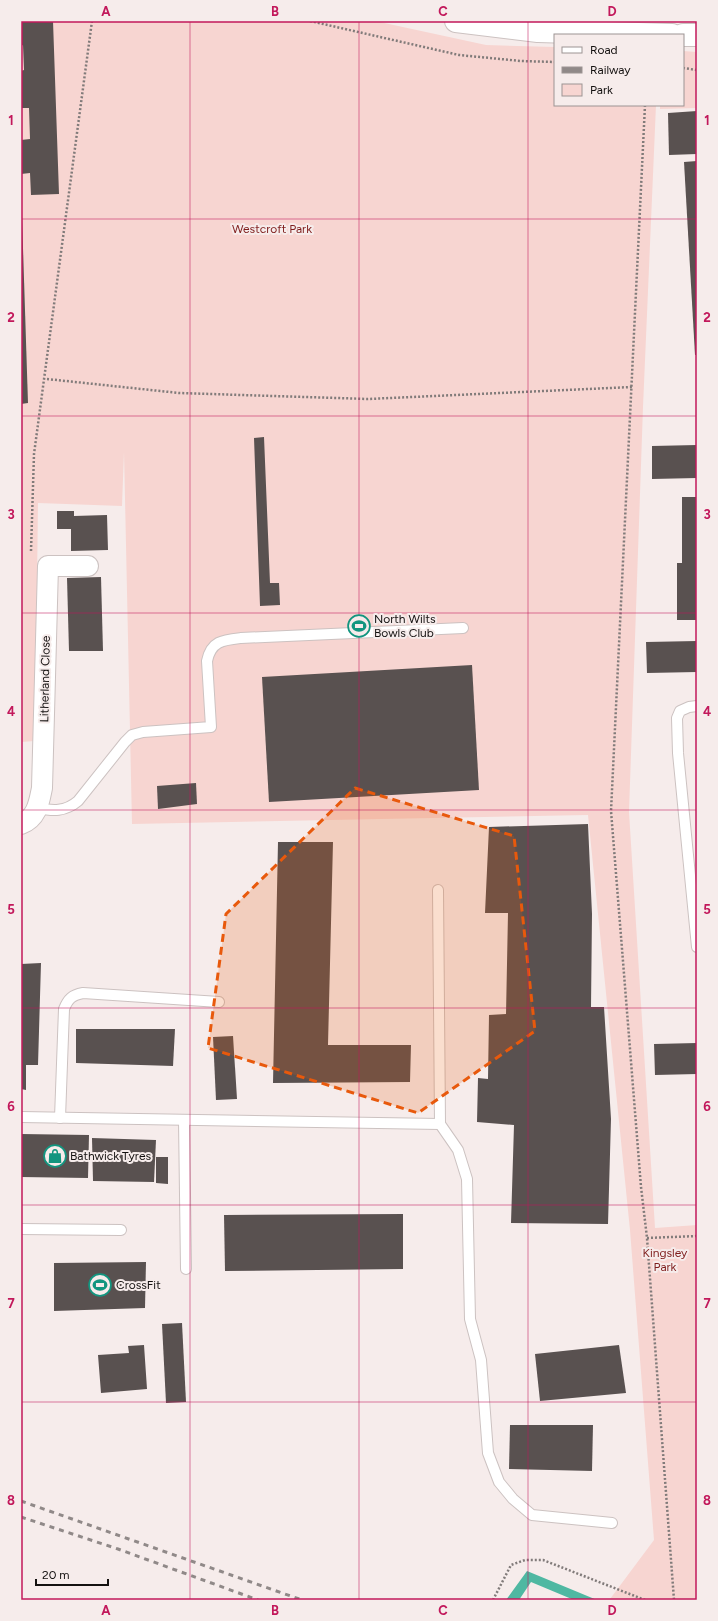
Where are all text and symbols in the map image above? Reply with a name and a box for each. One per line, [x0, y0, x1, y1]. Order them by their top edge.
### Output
text: A [101, 4, 111, 19]
text: B [271, 4, 279, 19]
text: C [438, 4, 448, 19]
text: D [607, 4, 617, 19]
legend [554, 34, 684, 106]
text: Road [590, 43, 618, 57]
text: Railway [590, 63, 631, 77]
text: Park [590, 83, 613, 97]
text: 1 [8, 113, 14, 128]
text: 1 [704, 113, 710, 128]
park label: Westcroft Park [232, 222, 312, 236]
text: 2 [7, 310, 15, 325]
text: 2 [703, 310, 711, 325]
text: 3 [7, 507, 15, 522]
text: 3 [703, 507, 711, 522]
place label: North Wilts Bowls Club [374, 612, 436, 640]
sports icon: North Wilts Bowls Club [346, 613, 372, 639]
street label: Litherland Close [37, 635, 53, 722]
text: 4 [7, 704, 15, 719]
text: 4 [703, 704, 711, 719]
text: 5 [7, 902, 15, 917]
text: 5 [703, 902, 711, 917]
text: 6 [7, 1099, 15, 1114]
text: 6 [703, 1099, 711, 1114]
shop icon: Bathwick Tyres [42, 1143, 68, 1169]
place label: Bathwick Tyres [70, 1149, 151, 1163]
park label: Kingsley Park [643, 1246, 688, 1274]
sports icon: CrossFit [87, 1272, 113, 1298]
place label: CrossFit [116, 1278, 161, 1292]
text: 7 [7, 1296, 15, 1311]
text: 7 [703, 1296, 711, 1311]
text: 8 [7, 1493, 15, 1508]
text: 8 [703, 1493, 711, 1508]
scale bar [36, 1561, 108, 1587]
text: 20 m [42, 1568, 70, 1582]
text: A [101, 1603, 111, 1618]
text: B [271, 1603, 279, 1618]
text: C [438, 1603, 448, 1618]
text: D [607, 1603, 617, 1618]

